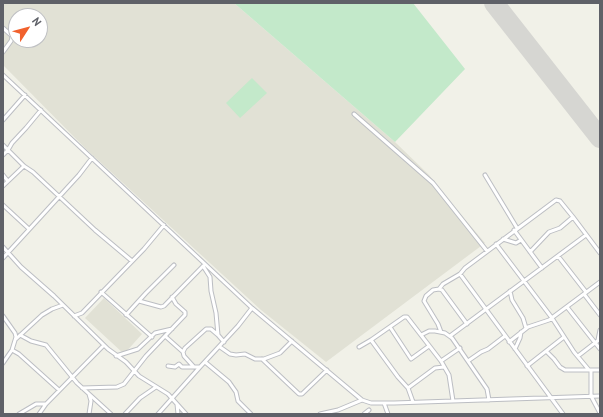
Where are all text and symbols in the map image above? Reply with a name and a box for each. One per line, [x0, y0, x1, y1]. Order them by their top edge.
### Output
north arrow [8, 8, 48, 48]
text: N [29, 14, 45, 29]

